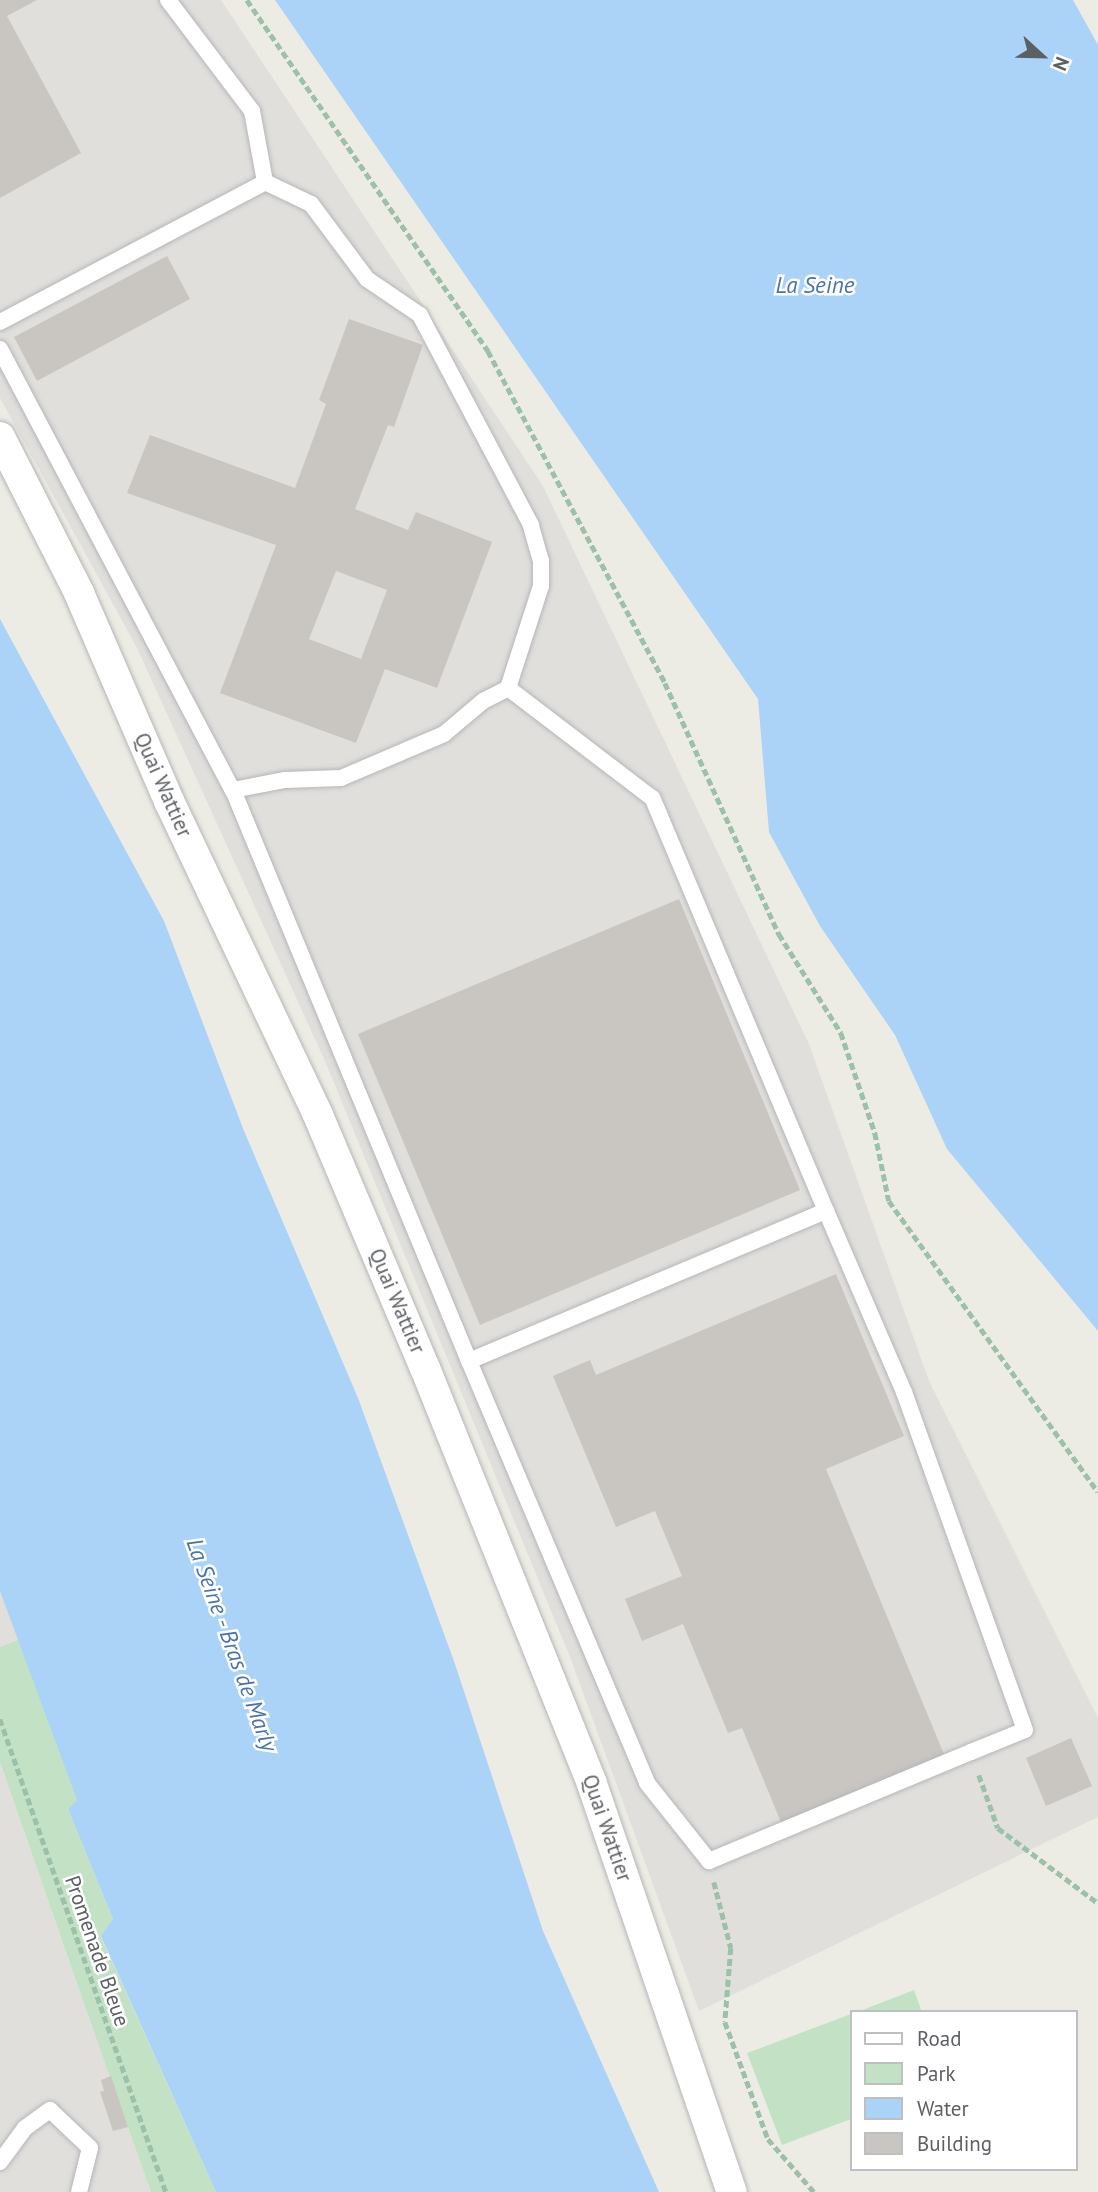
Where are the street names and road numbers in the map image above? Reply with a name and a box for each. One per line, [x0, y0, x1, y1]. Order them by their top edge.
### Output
street label: Quai Wattier [129, 729, 197, 841]
street label: Quai Wattier [364, 1245, 430, 1357]
street label: Quai Wattier [577, 1771, 637, 1885]
street label: Promenade Bleue [59, 1872, 135, 2030]

